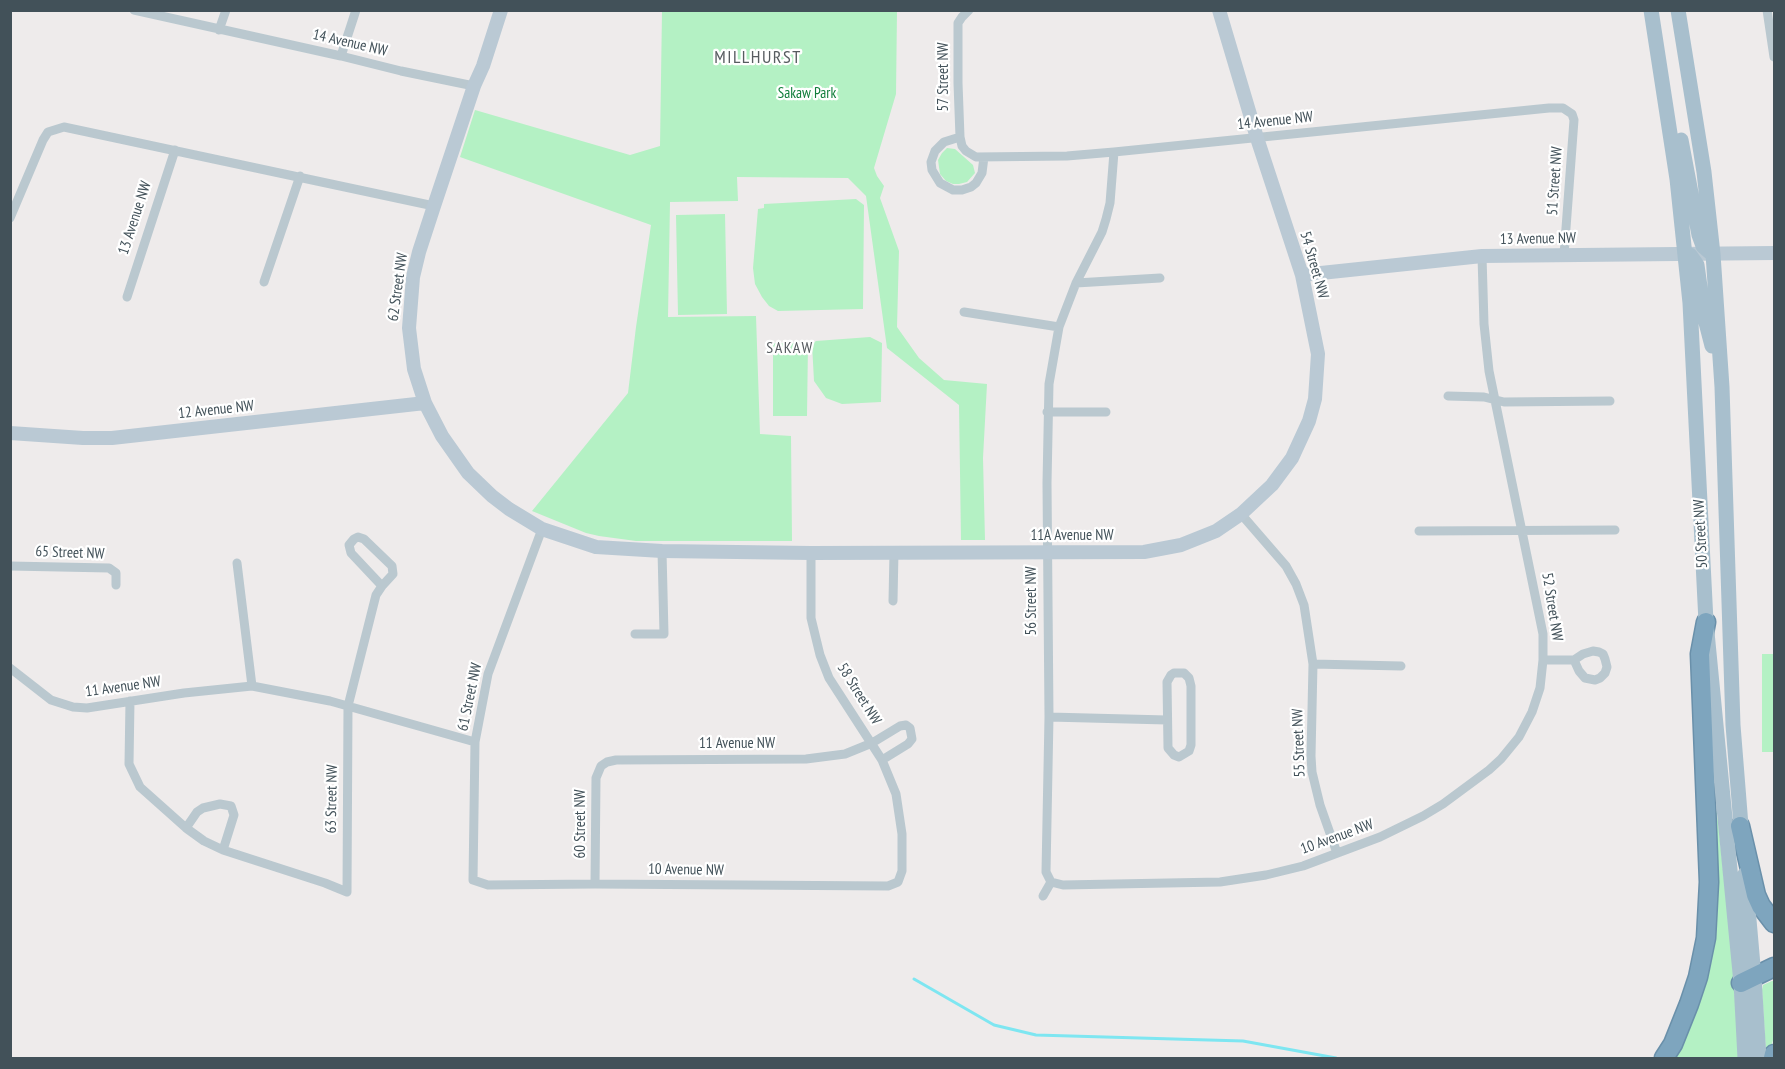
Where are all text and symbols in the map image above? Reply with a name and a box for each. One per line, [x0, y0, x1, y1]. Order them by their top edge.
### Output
street label: 14 Avenue NW [311, 26, 389, 60]
street label: 57 Street NW [935, 42, 953, 112]
district label: MILLHURST [714, 47, 802, 69]
park label: Sakaw Park [778, 85, 836, 103]
street label: 14 Avenue NW [1236, 108, 1314, 134]
street label: 51 Street NW [1544, 146, 1566, 216]
street label: 13 Avenue NW [115, 179, 155, 257]
street label: 54 Street NW [1296, 229, 1332, 301]
street label: 13 Avenue NW [1500, 229, 1576, 249]
street label: 62 Street NW [384, 252, 412, 322]
district label: SAKAW [766, 338, 814, 358]
street label: 12 Avenue NW [177, 397, 255, 423]
street label: 50 Street NW [1690, 499, 1712, 569]
street label: 11A Avenue NW [1030, 527, 1114, 545]
street label: 65 Street NW [35, 543, 105, 563]
street label: 56 Street NW [1023, 566, 1041, 636]
street label: 52 Street NW [1538, 571, 1566, 643]
street label: 58 Street NW [833, 660, 885, 728]
street label: 61 Street NW [454, 661, 486, 733]
street label: 11 Avenue NW [84, 673, 162, 701]
street label: 55 Street NW [1289, 708, 1309, 778]
street label: 11 Avenue NW [699, 735, 775, 753]
street label: 63 Street NW [322, 764, 342, 834]
street label: 60 Street NW [572, 789, 590, 859]
street label: 10 Avenue NW [1298, 816, 1376, 858]
street label: 10 Avenue NW [648, 860, 724, 880]

